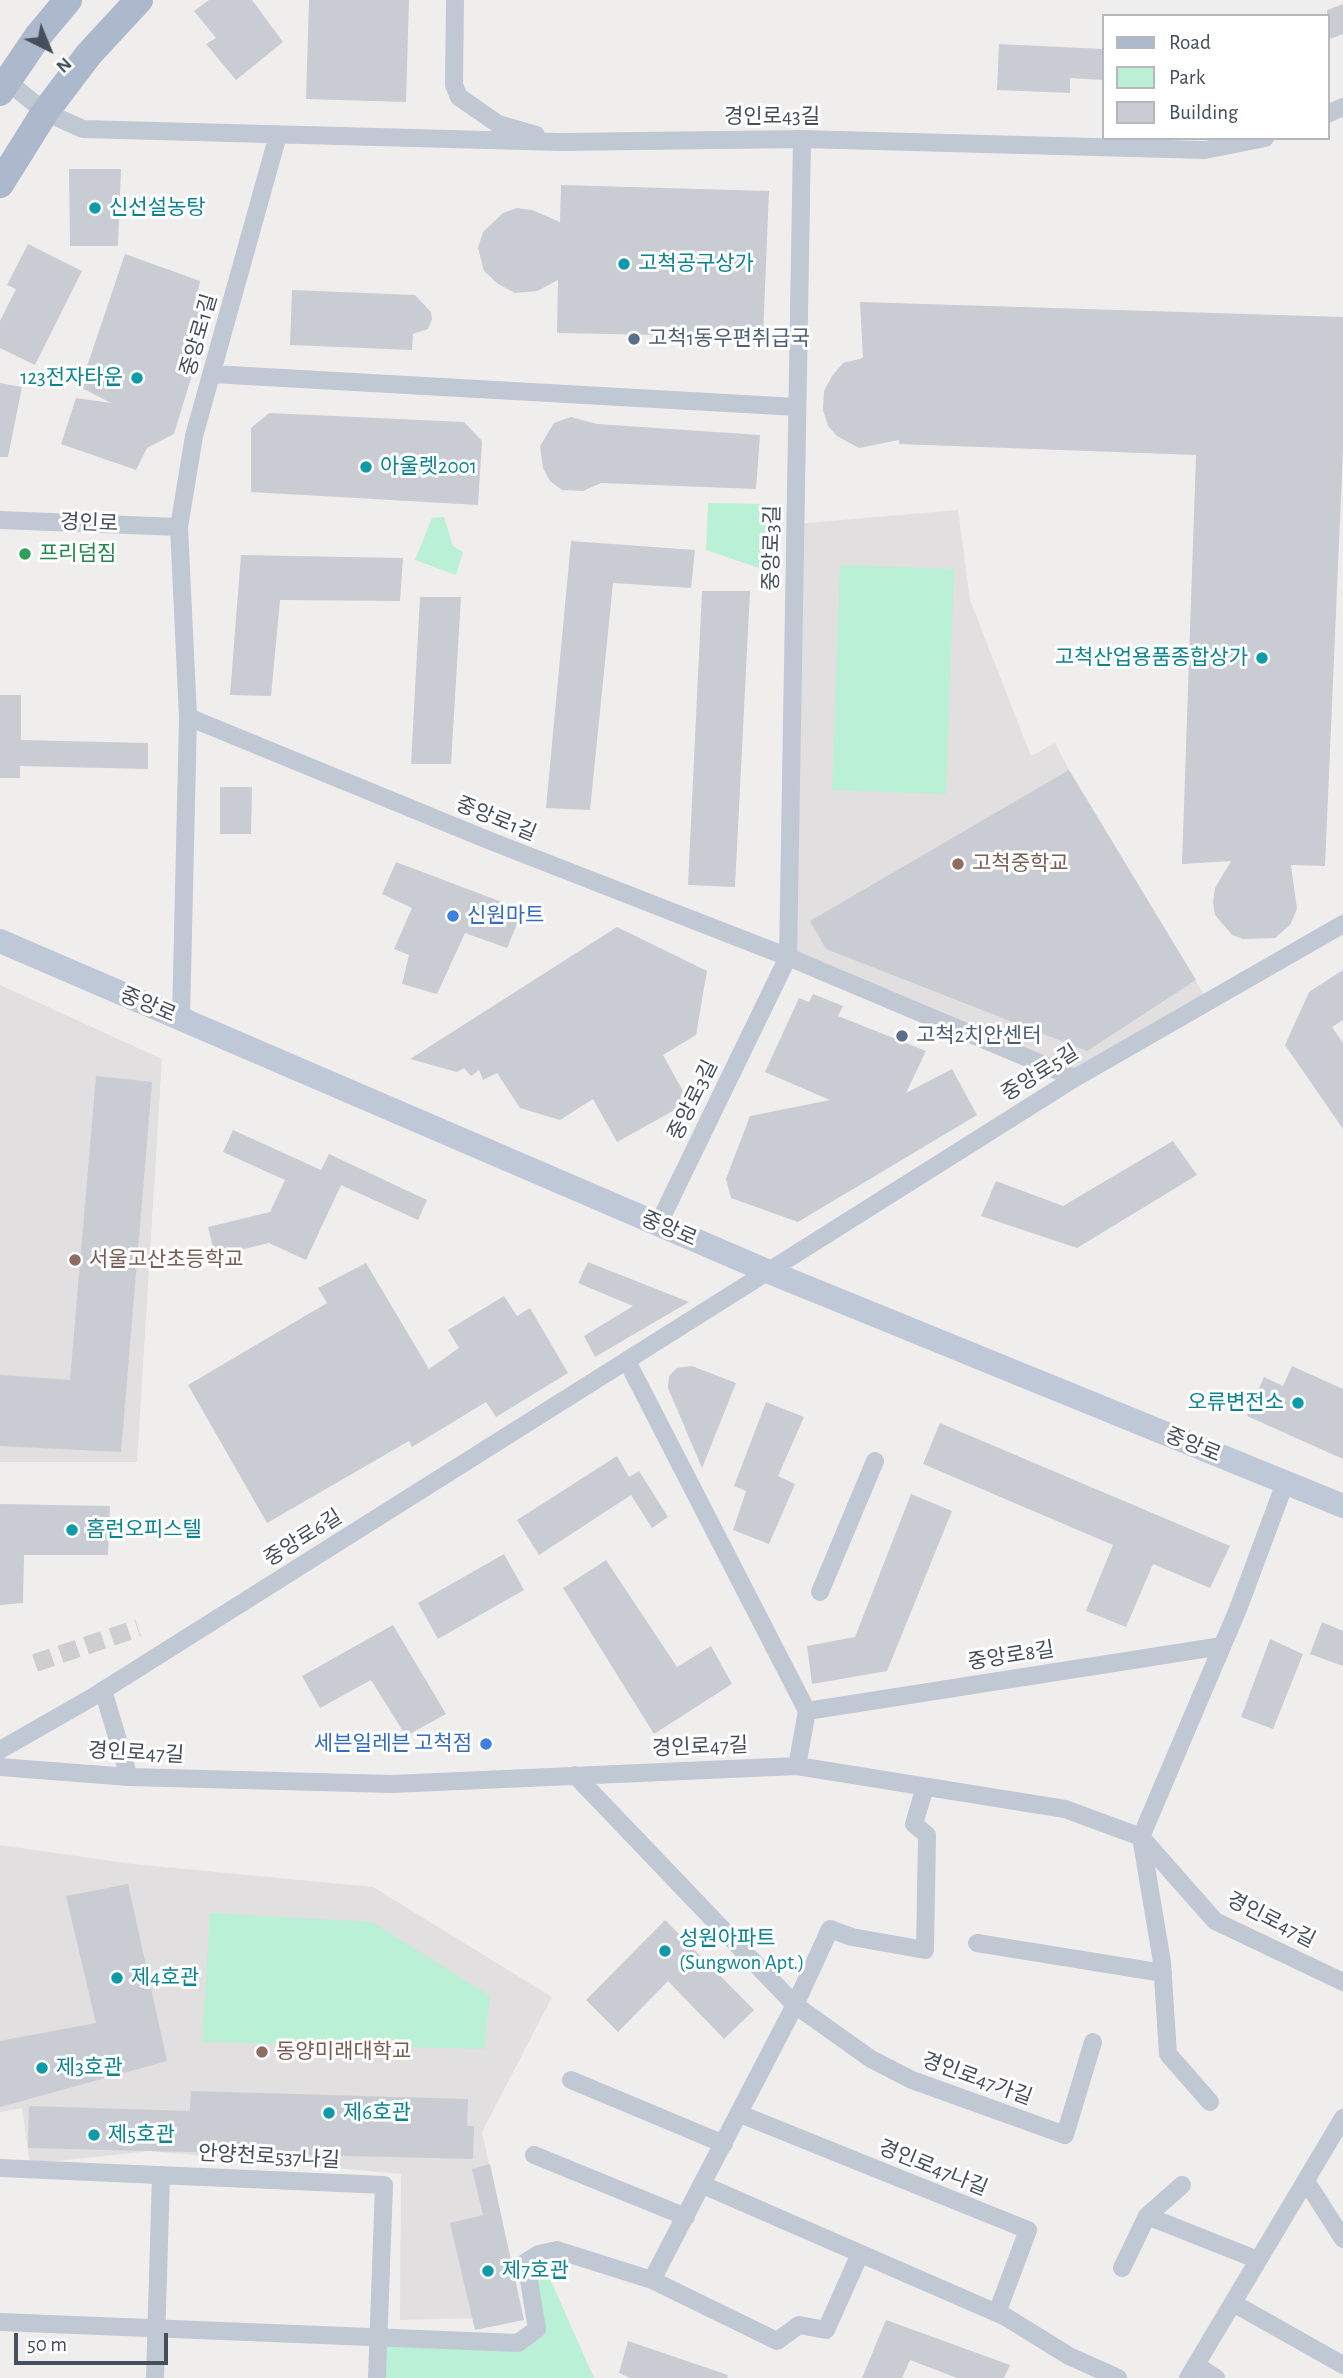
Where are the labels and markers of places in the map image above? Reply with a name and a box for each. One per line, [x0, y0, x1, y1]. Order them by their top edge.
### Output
place label: 신선설농탕 [109, 195, 206, 221]
marker: 신선설농탕 [87, 200, 103, 216]
place label: 고척공구상가 [638, 251, 754, 277]
marker: 고척공구상가 [616, 256, 632, 272]
place label: 고척1동우편취급국 [648, 326, 810, 352]
marker: 고척1동우편취급국 [626, 331, 642, 347]
place label: 123전자타운 [20, 365, 123, 391]
marker: 123전자타운 [129, 370, 145, 386]
place label: 아울렛2001 [380, 454, 477, 480]
marker: 아울렛2001 [358, 459, 374, 475]
place label: 프리덤짐 [39, 541, 116, 567]
marker: 프리덤짐 [17, 546, 33, 562]
place label: 고척산업용품종합상가 [1055, 645, 1248, 671]
marker: 고척산업용품종합상가 [1254, 650, 1270, 666]
place label: 고척중학교 [972, 851, 1069, 877]
marker: 고척중학교 [950, 856, 966, 872]
place label: 신원마트 [467, 903, 544, 929]
marker: 신원마트 [445, 908, 461, 924]
place label: 고척2치안센터 [916, 1023, 1041, 1049]
marker: 고척2치안센터 [894, 1028, 910, 1044]
place label: 서울고산초등학교 [89, 1247, 244, 1273]
marker: 서울고산초등학교 [67, 1252, 83, 1268]
place label: 오류변전소 [1187, 1390, 1284, 1416]
marker: 오류변전소 [1290, 1395, 1306, 1411]
place label: 홈런오피스텔 [86, 1517, 202, 1543]
marker: 홈런오피스텔 [64, 1522, 80, 1538]
place label: 세븐일레븐 고척점 [314, 1731, 472, 1757]
marker: 세븐일레븐 고척점 [478, 1736, 494, 1752]
place label: 성원아파트 (Sungwon Apt.) [679, 1926, 804, 1976]
marker: 성원아파트 (Sungwon Apt.) [657, 1943, 673, 1959]
place label: 제4호관 [131, 1965, 199, 1991]
marker: 제4호관 [109, 1970, 125, 1986]
place label: 동양미래대학교 [276, 2039, 411, 2065]
marker: 동양미래대학교 [254, 2044, 270, 2060]
place label: 제3호관 [56, 2055, 123, 2081]
marker: 제3호관 [34, 2060, 50, 2076]
place label: 제6호관 [343, 2100, 411, 2126]
marker: 제6호관 [321, 2105, 337, 2121]
place label: 제5호관 [108, 2122, 175, 2148]
marker: 제5호관 [86, 2127, 102, 2143]
place label: 제7호관 [502, 2258, 569, 2284]
marker: 제7호관 [480, 2263, 496, 2279]

